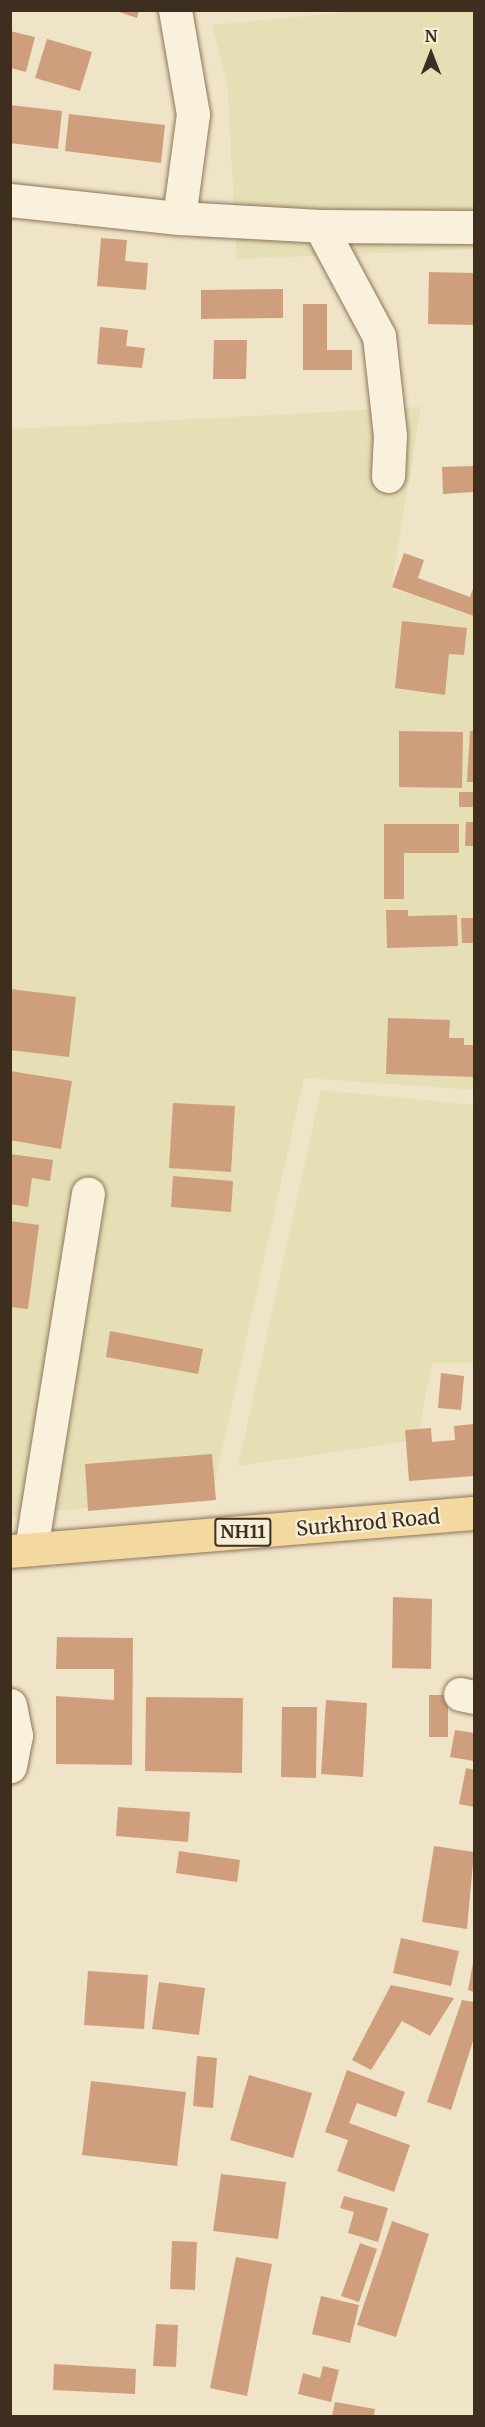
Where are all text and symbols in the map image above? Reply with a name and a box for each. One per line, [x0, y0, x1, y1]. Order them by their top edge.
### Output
north arrow [401, 24, 461, 84]
text: N [425, 26, 437, 46]
street label: Surkhrod Road [295, 1504, 441, 1540]
road number: NH11 [213, 1517, 273, 1547]

